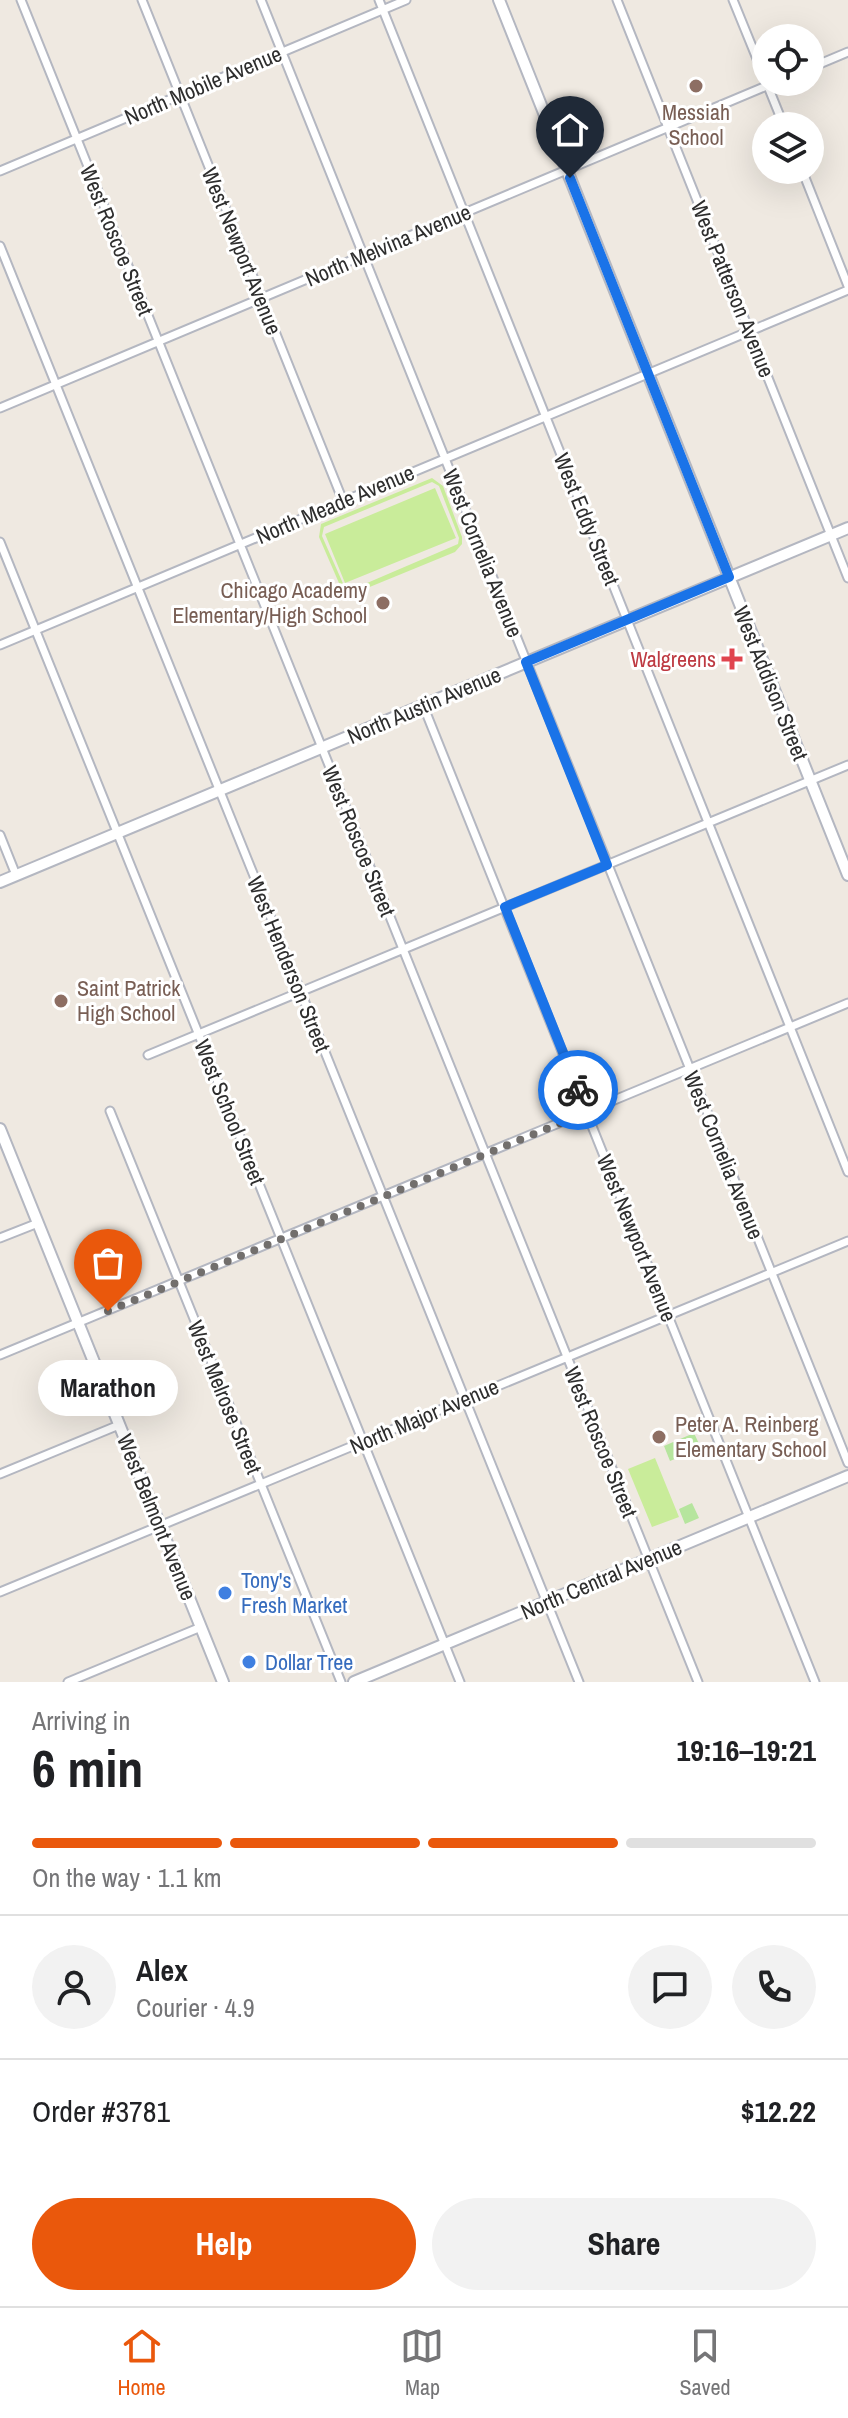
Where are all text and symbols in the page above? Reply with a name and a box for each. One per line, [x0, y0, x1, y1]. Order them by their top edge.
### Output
map controls [752, 24, 824, 184]
button: locate [752, 24, 824, 96]
street label: North Mobile Avenue [120, 38, 286, 132]
marker: Messiah School [687, 77, 705, 95]
pin [536, 96, 604, 178]
place label: Messiah School [662, 97, 730, 152]
icon: home [548, 108, 592, 152]
button: layers [752, 112, 824, 184]
street label: West Roscoe Street [73, 160, 161, 320]
street label: West Newport Avenue [195, 163, 289, 339]
street label: West Patterson Avenue [684, 196, 782, 382]
street label: North Melvina Avenue [301, 197, 475, 293]
street label: West Eddy Street [547, 448, 627, 590]
street label: North Meade Avenue [251, 457, 419, 551]
street label: West Cornelia Avenue [436, 464, 530, 642]
place label: Chicago Academy Elementary/High School [172, 575, 367, 630]
marker: Chicago Academy Elementary/High School [374, 594, 392, 612]
street label: West Addison Street [726, 601, 816, 765]
place label: Walgreens [630, 644, 716, 674]
marker: Walgreens [723, 650, 741, 668]
street label: North Austin Avenue [343, 659, 505, 751]
street label: West Roscoe Street [315, 761, 403, 921]
street label: West Henderson Street [240, 872, 338, 1056]
place label: Saint Patrick High School [77, 973, 181, 1028]
marker: Saint Patrick High School [52, 992, 70, 1010]
street label: West School Street [187, 1035, 273, 1189]
courier [538, 1050, 618, 1130]
street label: West Cornelia Avenue [677, 1066, 771, 1244]
icon: bike [556, 1068, 600, 1112]
street label: West Newport Avenue [590, 1150, 684, 1326]
pin [74, 1229, 142, 1311]
icon: bag [86, 1241, 130, 1285]
street label: West Melrose Street [181, 1316, 269, 1478]
callout: Marathon [38, 1359, 178, 1415]
street label: West Roscoe Street [557, 1362, 645, 1522]
text: Marathon [60, 1370, 156, 1405]
street label: North Major Avenue [345, 1371, 503, 1461]
place label: Peter A. Reinberg Elementary School [675, 1409, 826, 1464]
marker: Peter A. Reinberg Elementary School [650, 1428, 668, 1446]
street label: West Belmont Avenue [110, 1429, 204, 1605]
street label: North Central Avenue [516, 1532, 686, 1626]
place label: Tony's Fresh Market [241, 1565, 347, 1620]
marker: Tony's Fresh Market [216, 1584, 234, 1602]
place label: Dollar Tree [265, 1647, 353, 1677]
marker: Dollar Tree [240, 1653, 258, 1671]
text: Arriving in [32, 1703, 130, 1738]
text: 19:16–19:21 [677, 1730, 816, 1770]
text: 6 min [32, 1733, 143, 1803]
text: On the way · 1.1 km [32, 1860, 222, 1895]
button: person [32, 1945, 116, 2029]
button: chat [628, 1945, 712, 2029]
button: phone [732, 1945, 816, 2029]
text: Alex [136, 1950, 188, 1990]
text: Courier · 4.9 [136, 1990, 255, 2025]
text: Order #3781 [32, 2091, 170, 2131]
text: $12.22 [741, 2091, 816, 2131]
button: Help [32, 2198, 416, 2290]
button: Share [432, 2198, 816, 2290]
tab: Home [117, 2324, 166, 2402]
tab: Map [400, 2324, 444, 2402]
tab: Saved [679, 2324, 731, 2402]

